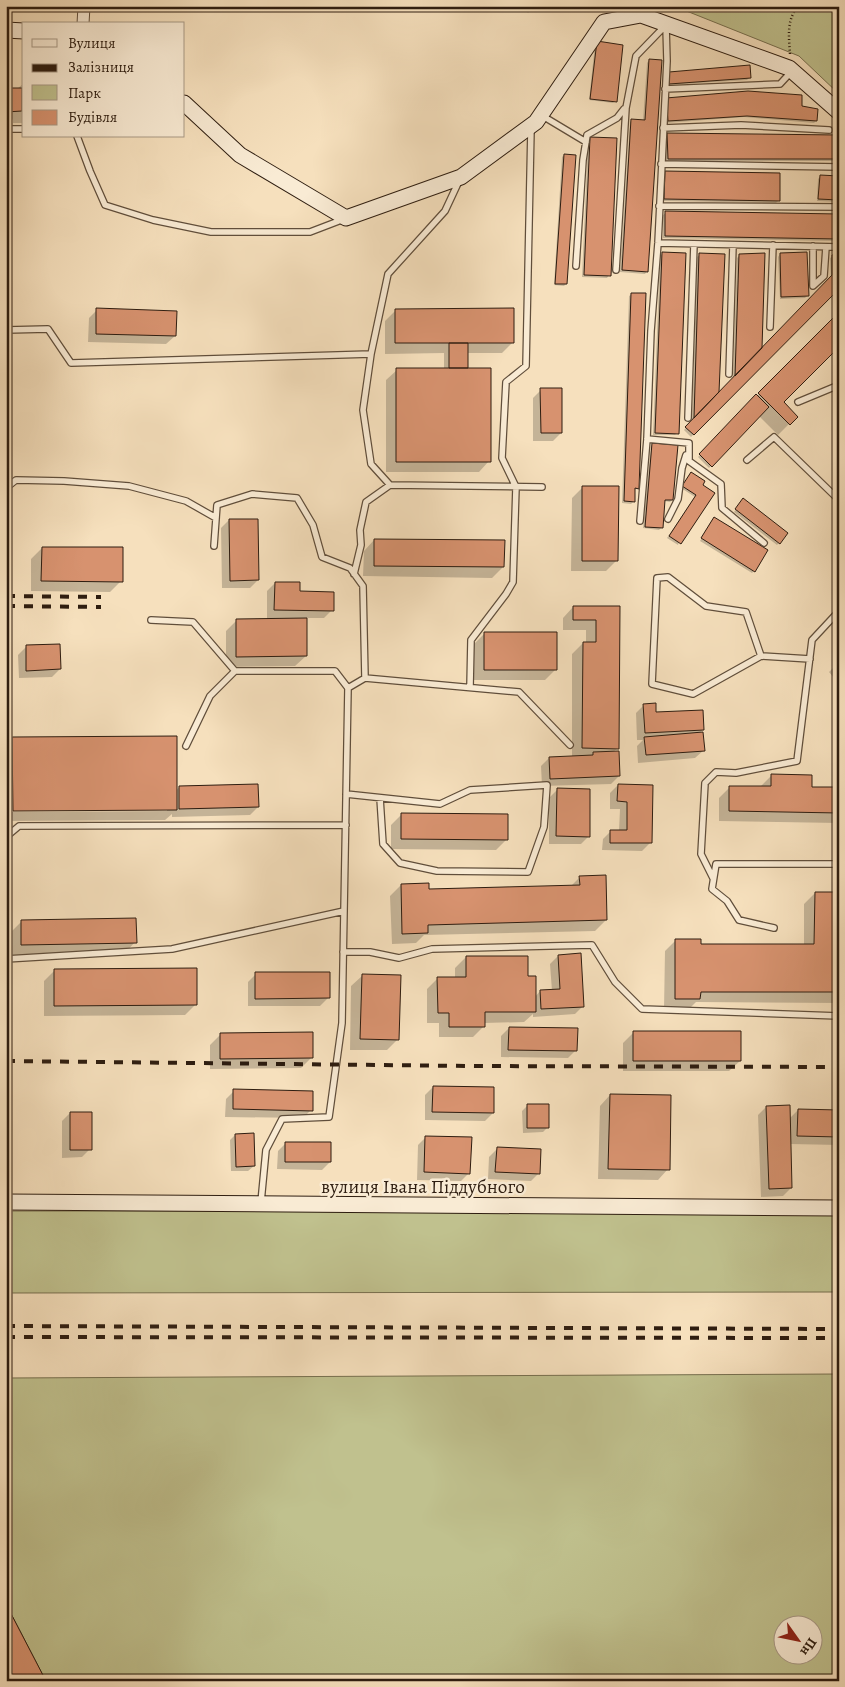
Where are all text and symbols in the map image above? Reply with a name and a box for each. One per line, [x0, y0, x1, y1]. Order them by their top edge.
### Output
legend [22, 22, 185, 138]
text: Вулиця [68, 33, 115, 53]
text: Залізниця [68, 57, 134, 77]
text: Парк [68, 83, 101, 103]
text: Будівля [68, 107, 117, 127]
street label: вулиця Івана Піддубного [321, 1174, 525, 1200]
north arrow [772, 1614, 822, 1664]
text: Пн [796, 1634, 821, 1660]

